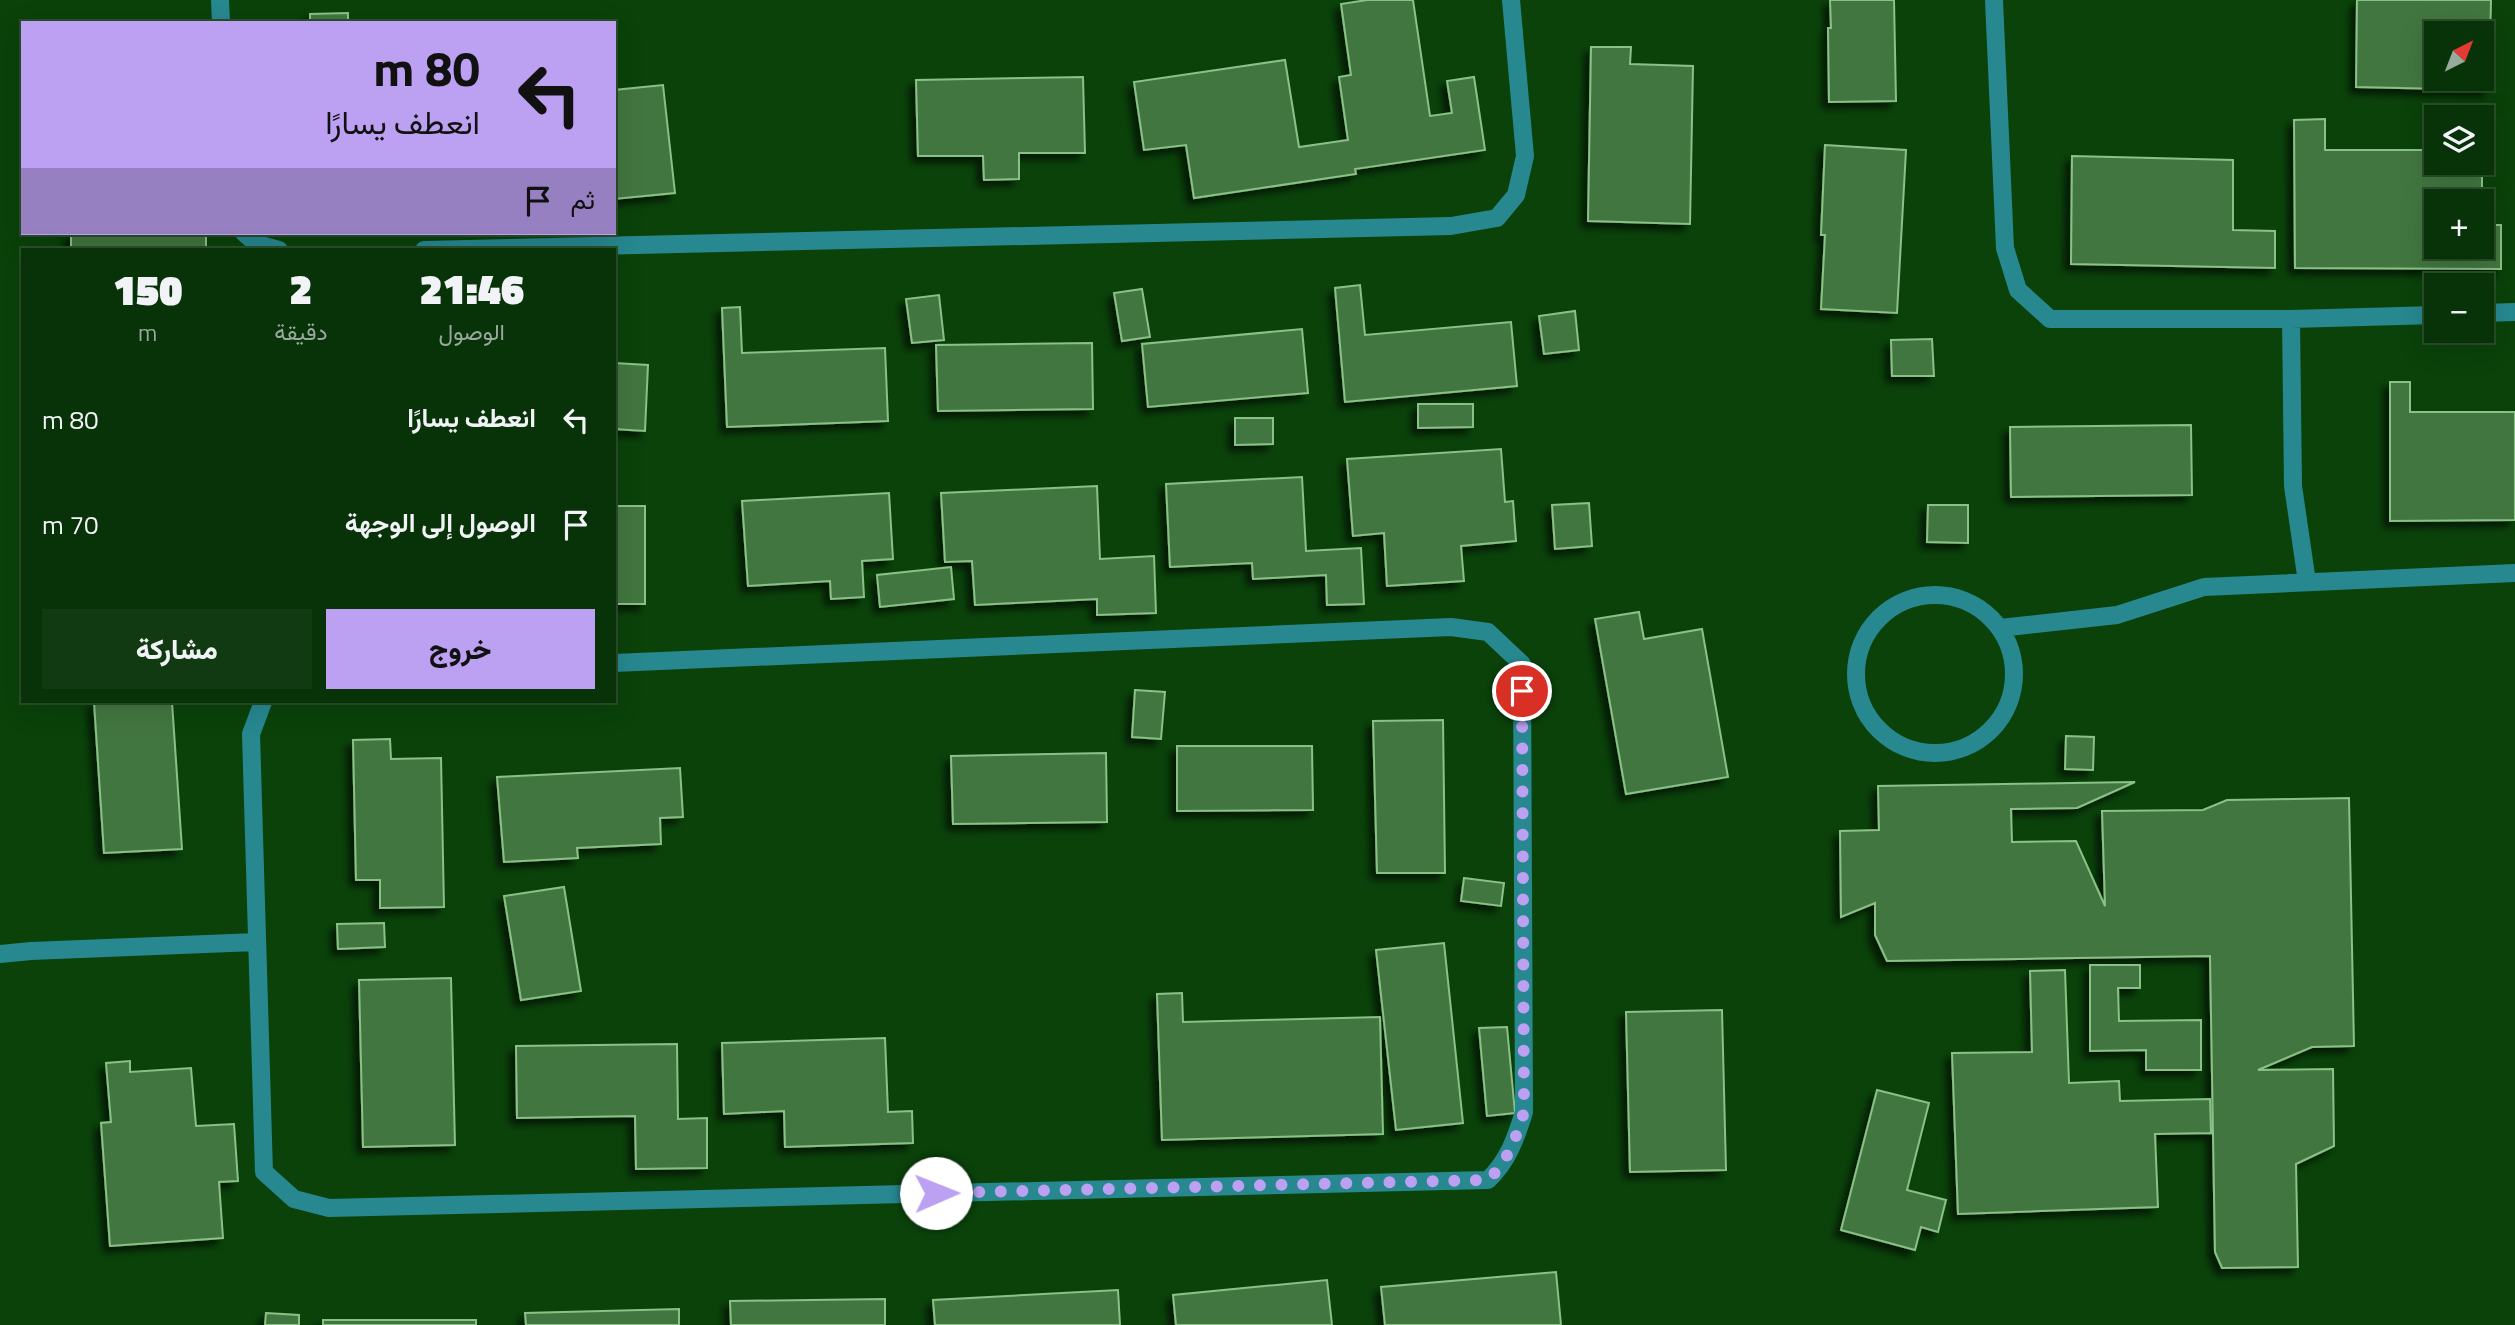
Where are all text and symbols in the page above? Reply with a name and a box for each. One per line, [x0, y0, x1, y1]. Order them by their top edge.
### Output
north arrow [2424, 21, 2494, 91]
map controls [2424, 21, 2494, 343]
text: 80 m [373, 30, 480, 105]
icon: left [504, 49, 595, 140]
text: انعطف يسارًا [325, 98, 480, 146]
button: layers [2424, 105, 2494, 175]
text: ثم [571, 180, 595, 219]
icon: arrive [519, 182, 557, 220]
button: + [2424, 189, 2494, 259]
text: 2 [289, 256, 312, 320]
text: 21:46 [420, 256, 524, 320]
text: 150 [113, 257, 182, 321]
button: − [2424, 273, 2494, 343]
text: دقيقة [274, 314, 328, 349]
text: الوصول [439, 314, 505, 349]
text: m [138, 315, 157, 350]
text: انعطف يسارًا [407, 398, 536, 437]
text: 80 m [42, 400, 99, 439]
icon: left [557, 401, 595, 439]
text: الوصول إلى الوجهة [345, 503, 536, 542]
text: 70 m [42, 505, 99, 544]
icon: arrive [557, 506, 595, 544]
button: مشاركة [42, 609, 312, 689]
button: خروج [326, 609, 595, 689]
pin [1492, 661, 1552, 721]
icon: arrive [1503, 672, 1541, 710]
position arrow [899, 1156, 973, 1230]

